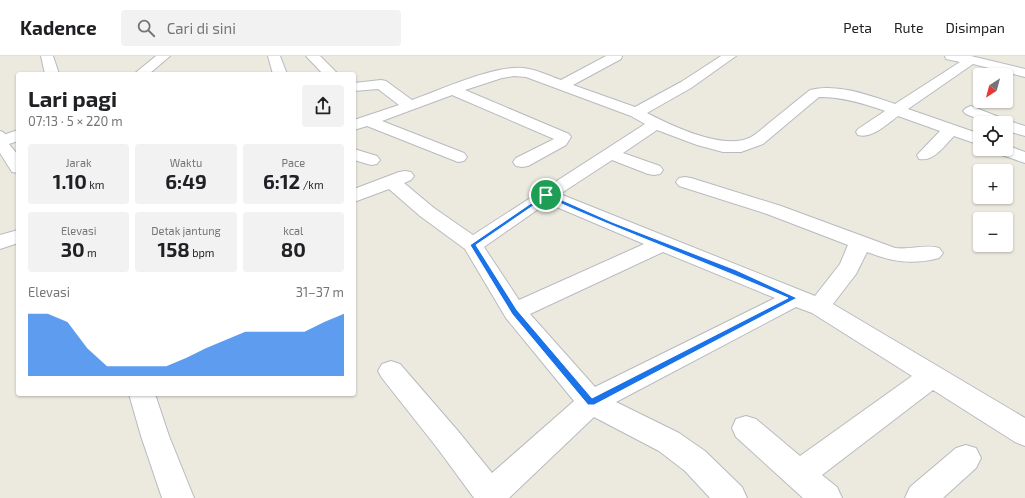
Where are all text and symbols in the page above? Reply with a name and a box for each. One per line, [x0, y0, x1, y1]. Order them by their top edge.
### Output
search box [121, 10, 401, 46]
text: Kadence [20, 16, 97, 39]
icon: search [135, 17, 157, 39]
text: Cari di sini [167, 19, 236, 37]
text: Peta [843, 19, 872, 36]
text: Rute [894, 19, 923, 36]
text: Disimpan [945, 19, 1005, 36]
north arrow [973, 68, 1013, 108]
map controls [973, 68, 1013, 252]
text: Lari pagi [28, 85, 117, 111]
button: share [302, 85, 344, 127]
text: 07:13 · 5 × 220 m [28, 113, 123, 129]
button: locate [973, 116, 1013, 156]
text: Jarak [66, 156, 92, 169]
text: Waktu [170, 156, 202, 169]
text: Pace [281, 156, 305, 169]
button: + [973, 164, 1013, 204]
text: 1.10 [53, 169, 87, 193]
text: 6:49 [165, 169, 207, 193]
text: 6:12 [263, 169, 300, 193]
text: km [87, 178, 104, 191]
text: /km [300, 178, 324, 191]
pin [529, 178, 563, 212]
icon: arrive [535, 184, 557, 206]
button: − [973, 212, 1013, 252]
text: Elevasi [61, 224, 96, 237]
text: Detak jantung [151, 224, 221, 237]
text: kcal [283, 224, 303, 237]
text: 30 [61, 237, 85, 261]
text: 158 [158, 237, 190, 261]
text: 80 [281, 237, 306, 261]
text: m [85, 246, 97, 259]
text: bpm [190, 246, 214, 259]
text: Elevasi [28, 284, 70, 300]
text: 31–37 m [296, 284, 344, 300]

